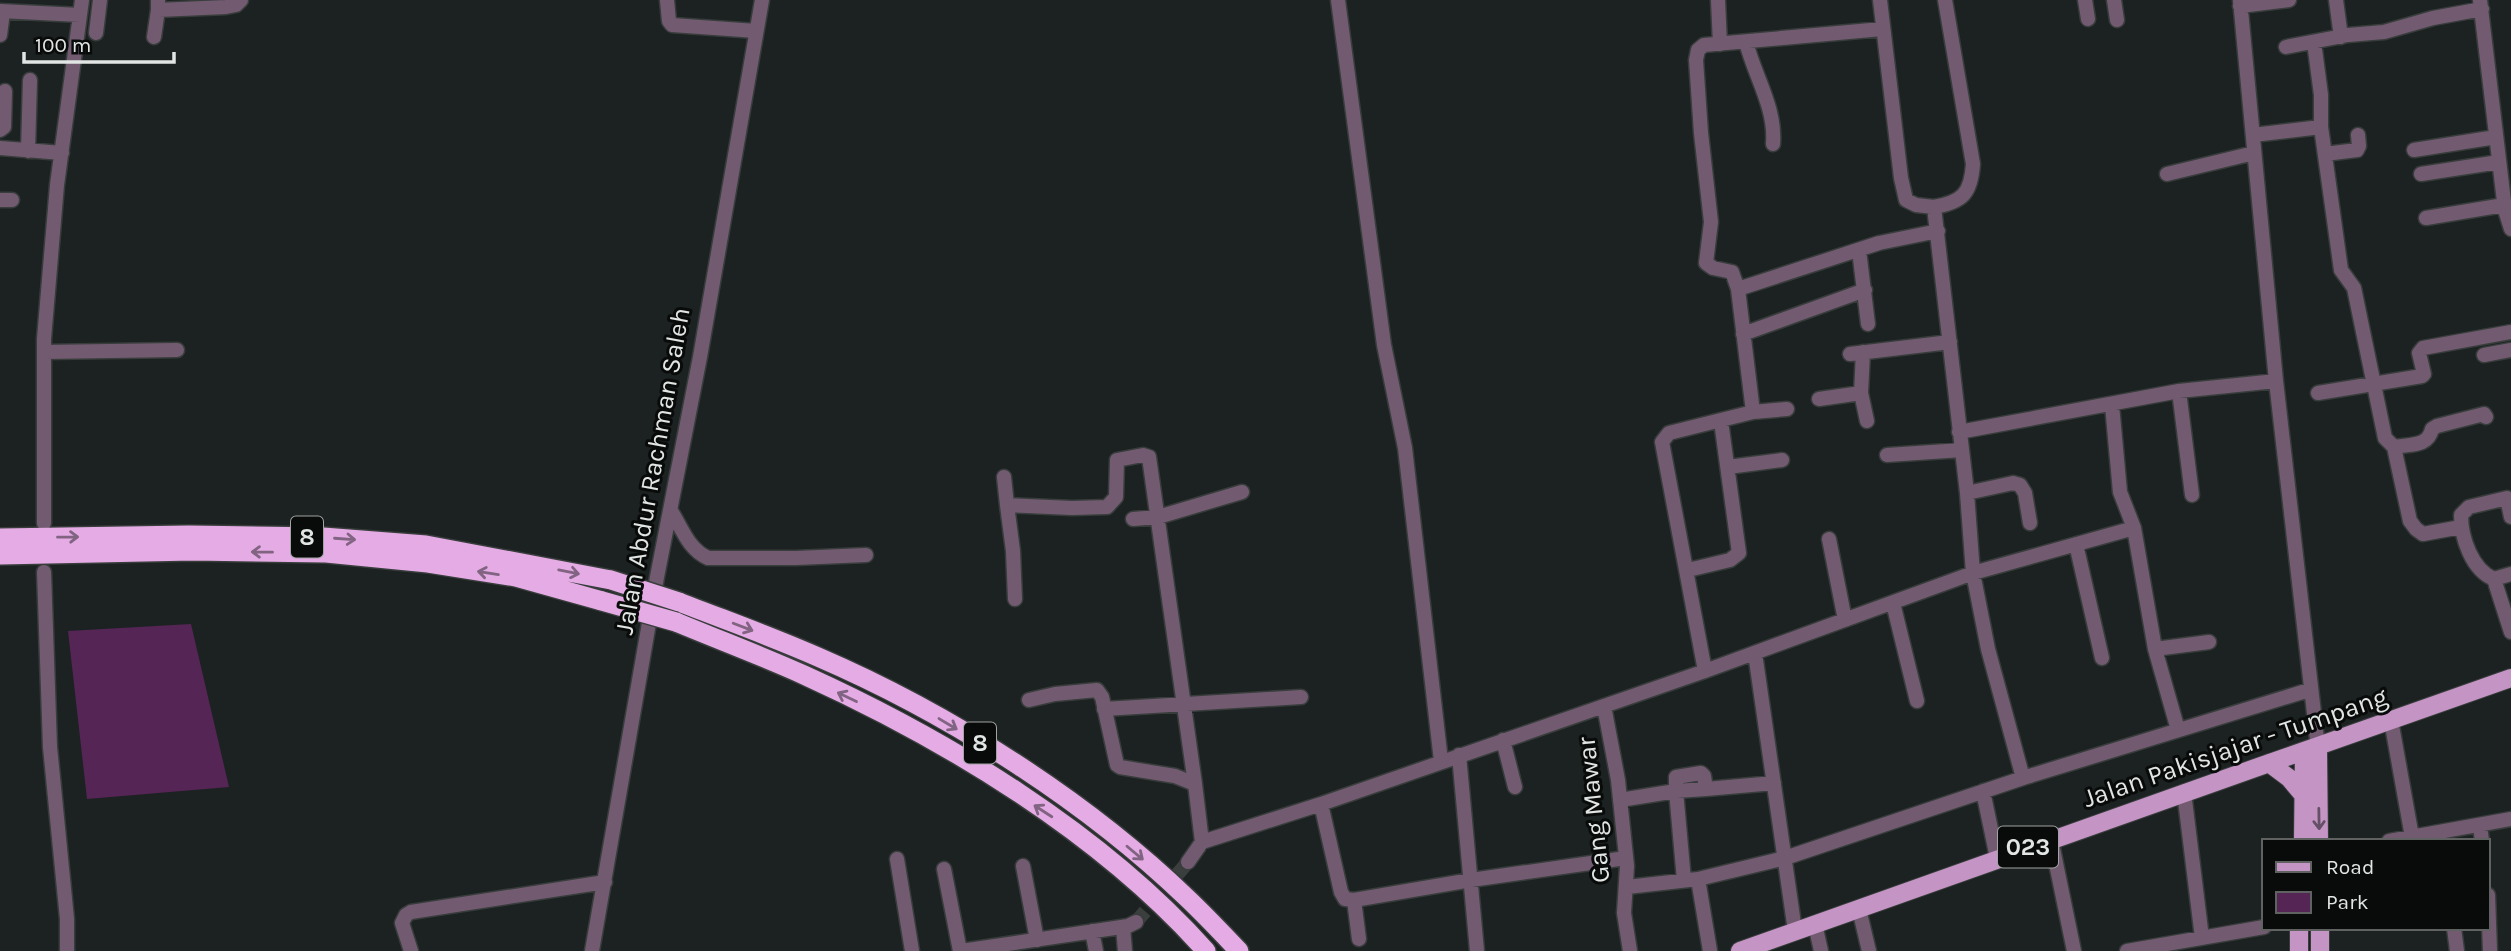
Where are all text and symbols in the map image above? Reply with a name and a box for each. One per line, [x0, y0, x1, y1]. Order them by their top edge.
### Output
scale bar [24, 21, 175, 65]
text: 100 m [35, 33, 92, 57]
street label: Jalan Abdur Rachman Saleh [608, 305, 697, 637]
road number: 8 [291, 516, 323, 558]
one-way arrow [56, 530, 79, 544]
one-way arrow [333, 533, 355, 546]
one-way arrow [250, 545, 273, 559]
one-way arrow [477, 566, 500, 579]
one-way arrow [557, 566, 580, 579]
one-way arrow [731, 622, 753, 635]
street label: Jalan Pakisjajar - Tumpang [2079, 681, 2392, 814]
one-way arrow [837, 689, 858, 703]
one-way arrow [938, 717, 958, 731]
road number: 8 [964, 722, 996, 764]
street label: Gang Mawar [1570, 735, 1617, 884]
one-way arrow [1034, 804, 1054, 818]
one-way arrow [2312, 807, 2326, 830]
road number: 023 [1998, 826, 2058, 868]
legend [2262, 839, 2490, 930]
one-way arrow [1126, 845, 1144, 861]
text: Road [2326, 855, 2374, 879]
text: Park [2326, 890, 2369, 914]

